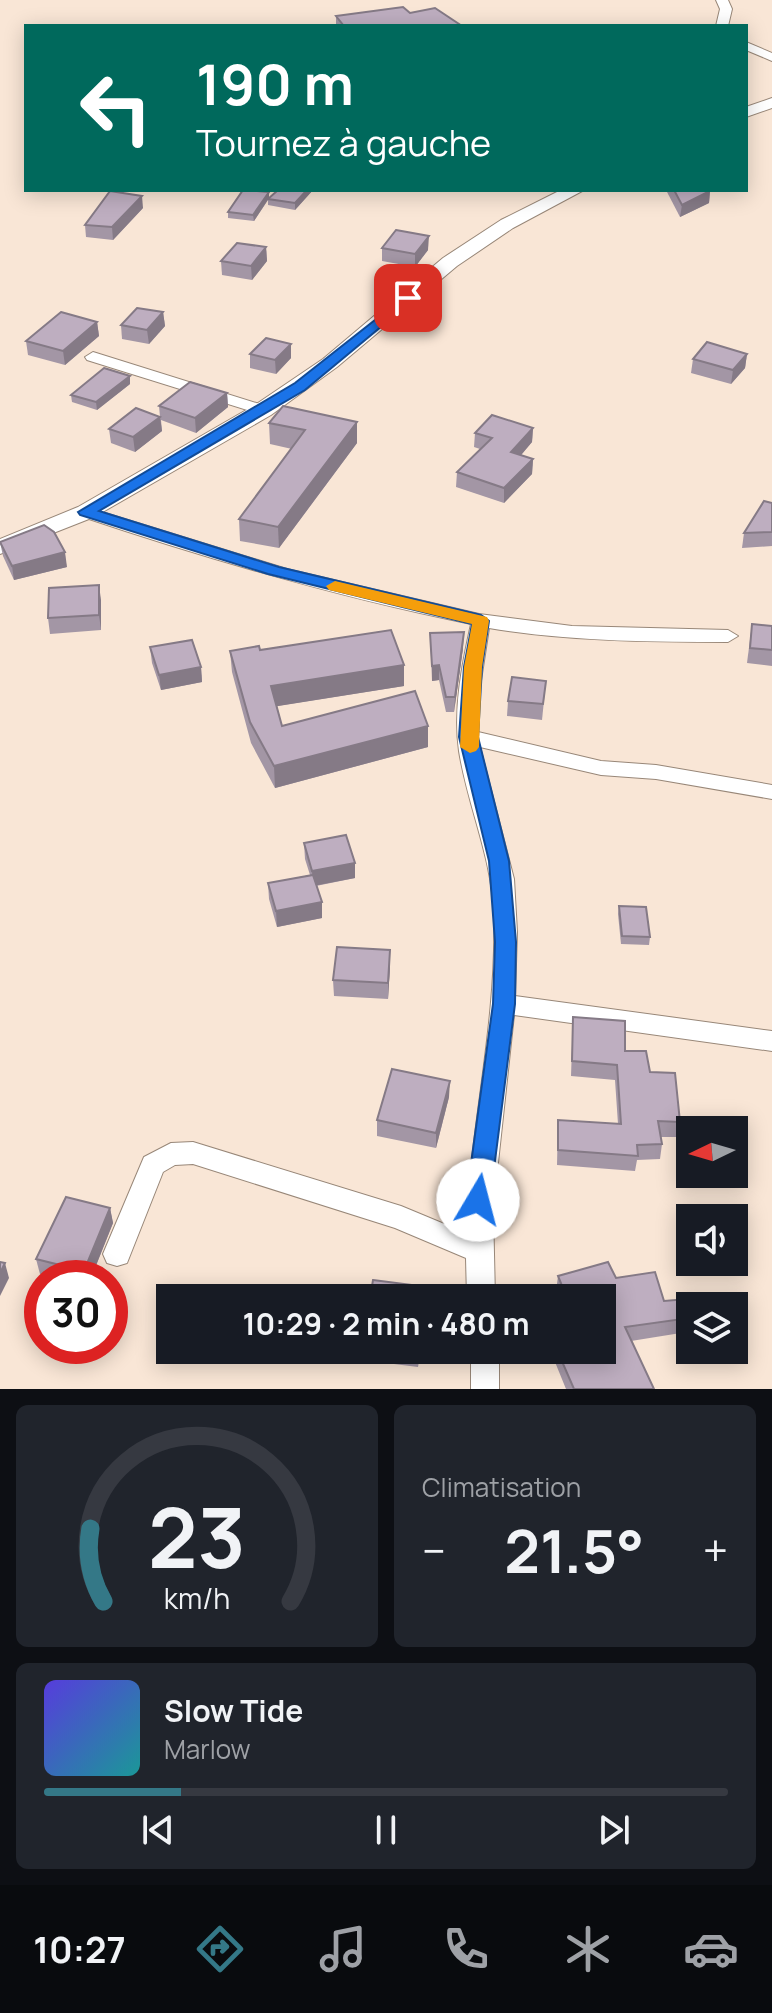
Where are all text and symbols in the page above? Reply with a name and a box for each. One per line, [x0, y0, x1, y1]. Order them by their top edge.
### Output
text: 190 m [196, 45, 354, 122]
icon: left [64, 56, 168, 160]
text: Tournez à gauche [196, 118, 491, 167]
pin [374, 264, 442, 332]
icon: arrive [386, 276, 430, 320]
north arrow [676, 1116, 748, 1188]
map controls [676, 1116, 748, 1364]
position arrow [436, 1158, 520, 1242]
button: sound [676, 1204, 748, 1276]
speed limit sign: 30 [24, 1260, 128, 1364]
button: layers [676, 1292, 748, 1364]
text: 10:29 · 2 min · 480 m [242, 1303, 530, 1344]
text: Climatisation [422, 1469, 581, 1505]
text: 23 [148, 1479, 246, 1593]
text: 21.5° [504, 1509, 644, 1591]
text: − [422, 1520, 446, 1580]
text: + [703, 1520, 728, 1580]
text: km/h [164, 1579, 230, 1618]
text: Slow Tide [164, 1690, 303, 1731]
text: Marlow [164, 1731, 251, 1767]
icon: previous [136, 1808, 180, 1852]
icon: pause [364, 1808, 408, 1852]
icon: next [592, 1808, 636, 1852]
icon: directions [192, 1921, 248, 1977]
icon: music [315, 1921, 371, 1977]
icon: phone [438, 1921, 494, 1977]
icon: climate [560, 1921, 616, 1977]
icon: car [683, 1921, 739, 1977]
text: 10:27 [33, 1925, 126, 1974]

